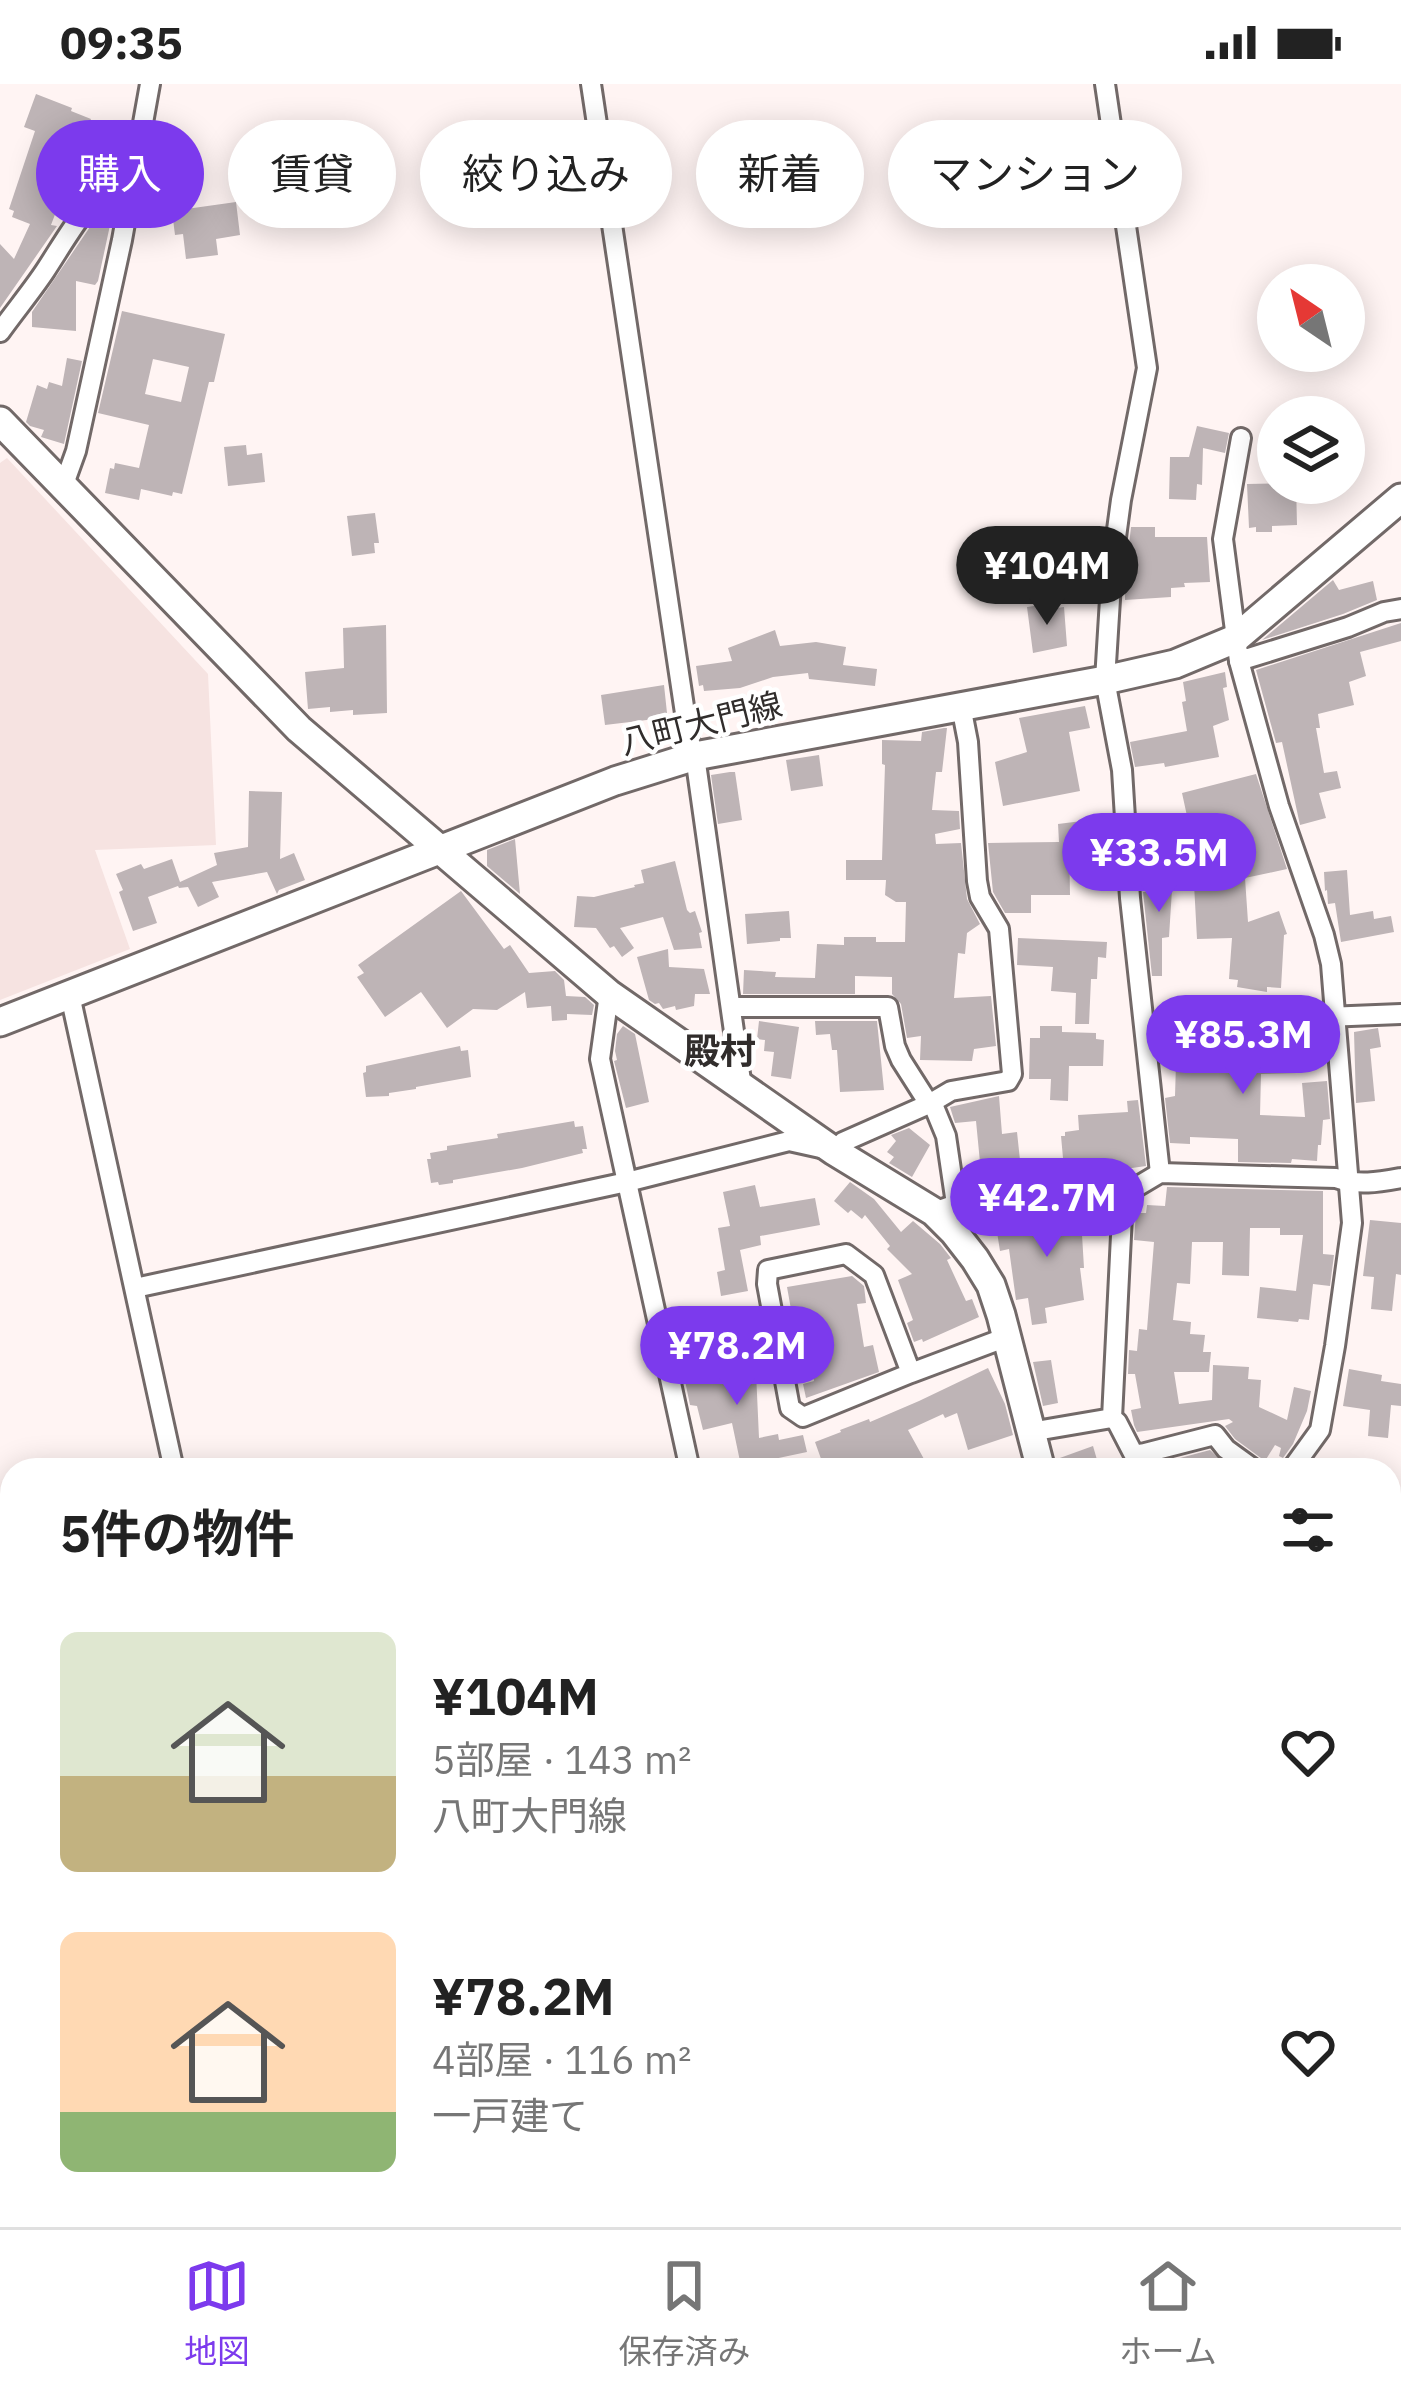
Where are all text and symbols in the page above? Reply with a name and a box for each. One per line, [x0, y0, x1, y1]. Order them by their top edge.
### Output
text: 09:35 [60, 13, 183, 71]
chip: 購入 [36, 120, 204, 228]
chip: 賃貸 [228, 120, 396, 228]
chip: 絞り込み [420, 120, 672, 228]
chip: 新着 [696, 120, 864, 228]
chip: マンション [888, 120, 1182, 228]
north arrow [1257, 264, 1365, 372]
map controls [1257, 264, 1365, 504]
button: layers [1257, 396, 1365, 504]
pin: ¥104M [963, 526, 1131, 628]
text: ¥104M [983, 539, 1111, 590]
street label: 八町大門線 [616, 682, 786, 763]
pin: ¥33.5M [1061, 813, 1257, 915]
text: ¥33.5M [1089, 826, 1229, 877]
pin: ¥85.3M [1145, 995, 1341, 1097]
text: ¥85.3M [1173, 1008, 1313, 1059]
district label: 殿村 [684, 1027, 756, 1074]
pin: ¥42.7M [949, 1158, 1145, 1260]
text: ¥42.7M [977, 1171, 1117, 1222]
pin: ¥78.2M [639, 1306, 835, 1408]
text: ¥78.2M [667, 1319, 807, 1370]
icon: filters [1275, 1497, 1341, 1563]
text: 5件の物件 [60, 1500, 295, 1566]
text: ¥104M [432, 1663, 599, 1729]
icon: home [156, 1680, 300, 1824]
icon: heart [1275, 1719, 1341, 1785]
text: 5部屋 · 143 m² [432, 1734, 691, 1785]
text: 八町大門線 [432, 1790, 627, 1841]
text: ¥78.2M [432, 1963, 615, 2029]
icon: home [156, 1980, 300, 2124]
icon: heart [1275, 2019, 1341, 2085]
text: 4部屋 · 116 m² [432, 2034, 691, 2085]
text: 一戸建て [432, 2090, 588, 2141]
tab: 地図 [184, 2253, 250, 2373]
tab: 保存済み [618, 2253, 750, 2373]
tab: ホーム [1119, 2253, 1217, 2373]

